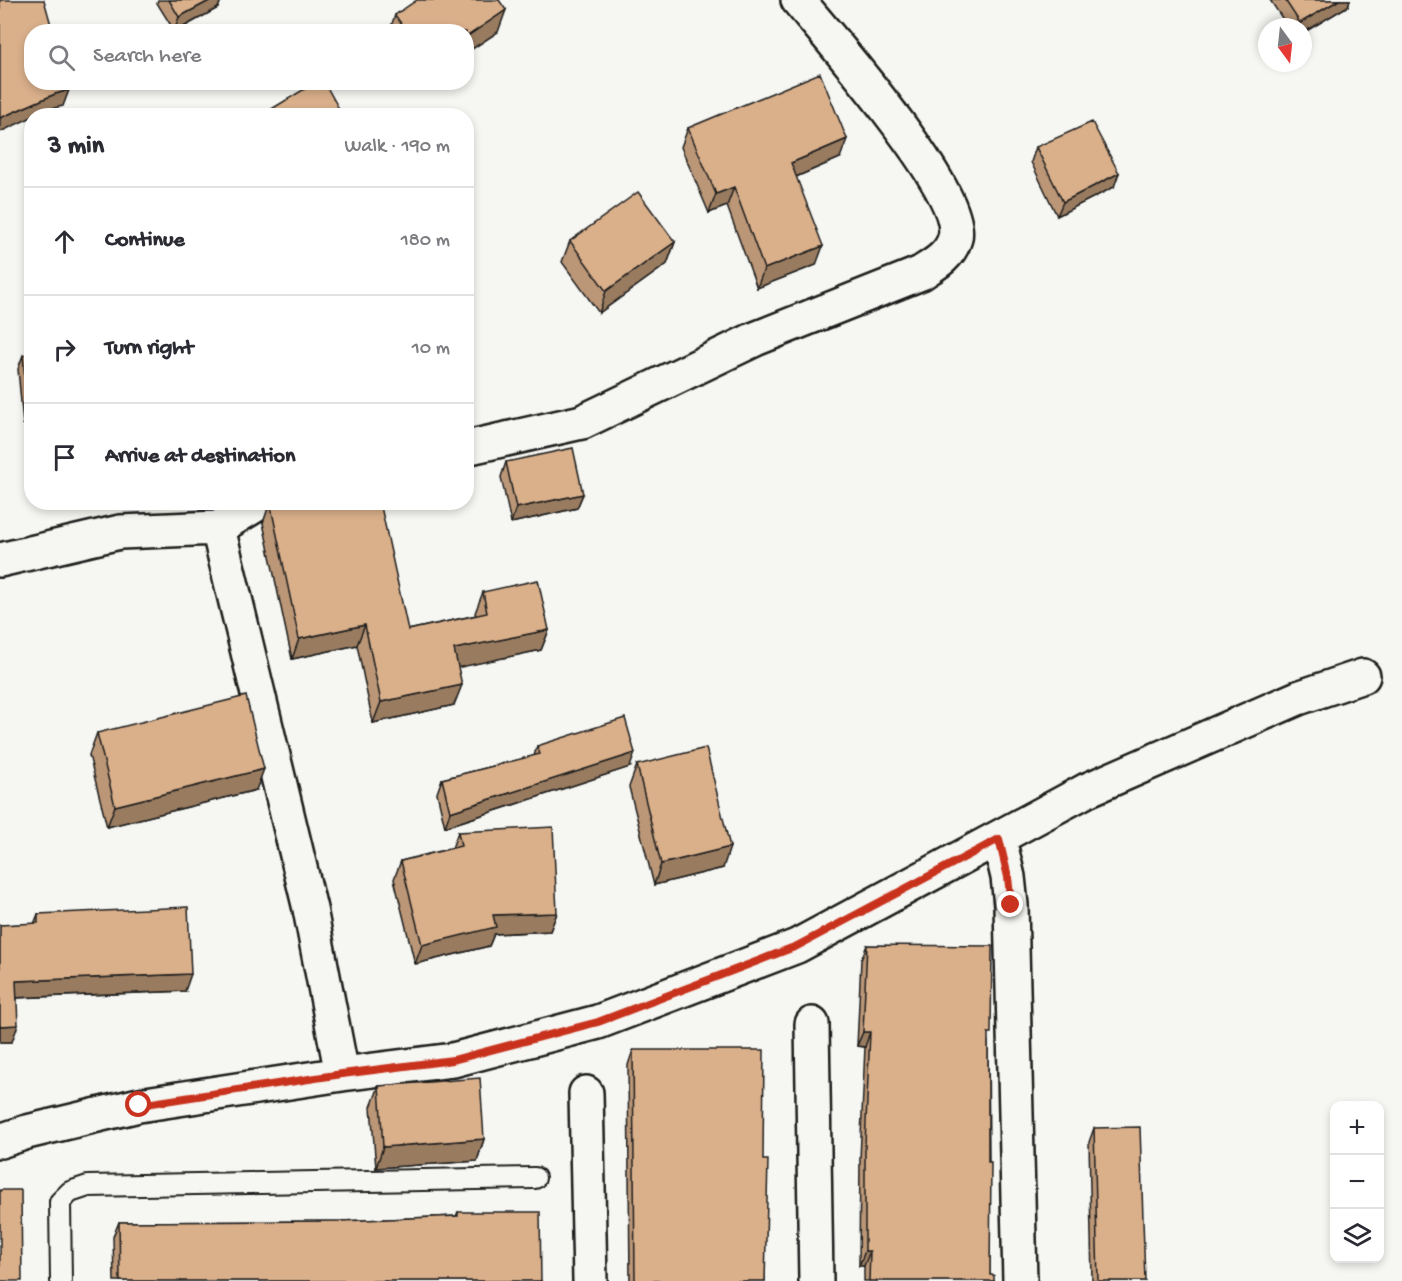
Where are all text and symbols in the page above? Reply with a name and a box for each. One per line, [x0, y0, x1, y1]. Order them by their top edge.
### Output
north arrow [1258, 18, 1312, 72]
search box [24, 24, 474, 90]
icon: search [45, 41, 78, 74]
text: Search here [93, 44, 201, 70]
text: 3 min [48, 132, 104, 163]
text: Walk · 190 m [344, 136, 450, 159]
icon: ahead [48, 225, 81, 258]
text: Continue [105, 228, 185, 254]
text: 180 m [401, 230, 450, 253]
icon: right [48, 333, 81, 366]
text: Turn right [105, 336, 193, 362]
text: 10 m [412, 338, 450, 361]
icon: arrive [48, 441, 81, 474]
text: Arrive at destination [105, 444, 295, 470]
route end [997, 891, 1023, 917]
route start [125, 1091, 151, 1117]
map controls [1330, 1101, 1384, 1263]
button: + [1330, 1101, 1384, 1155]
button: − [1330, 1155, 1384, 1209]
button: layers [1330, 1209, 1384, 1263]

